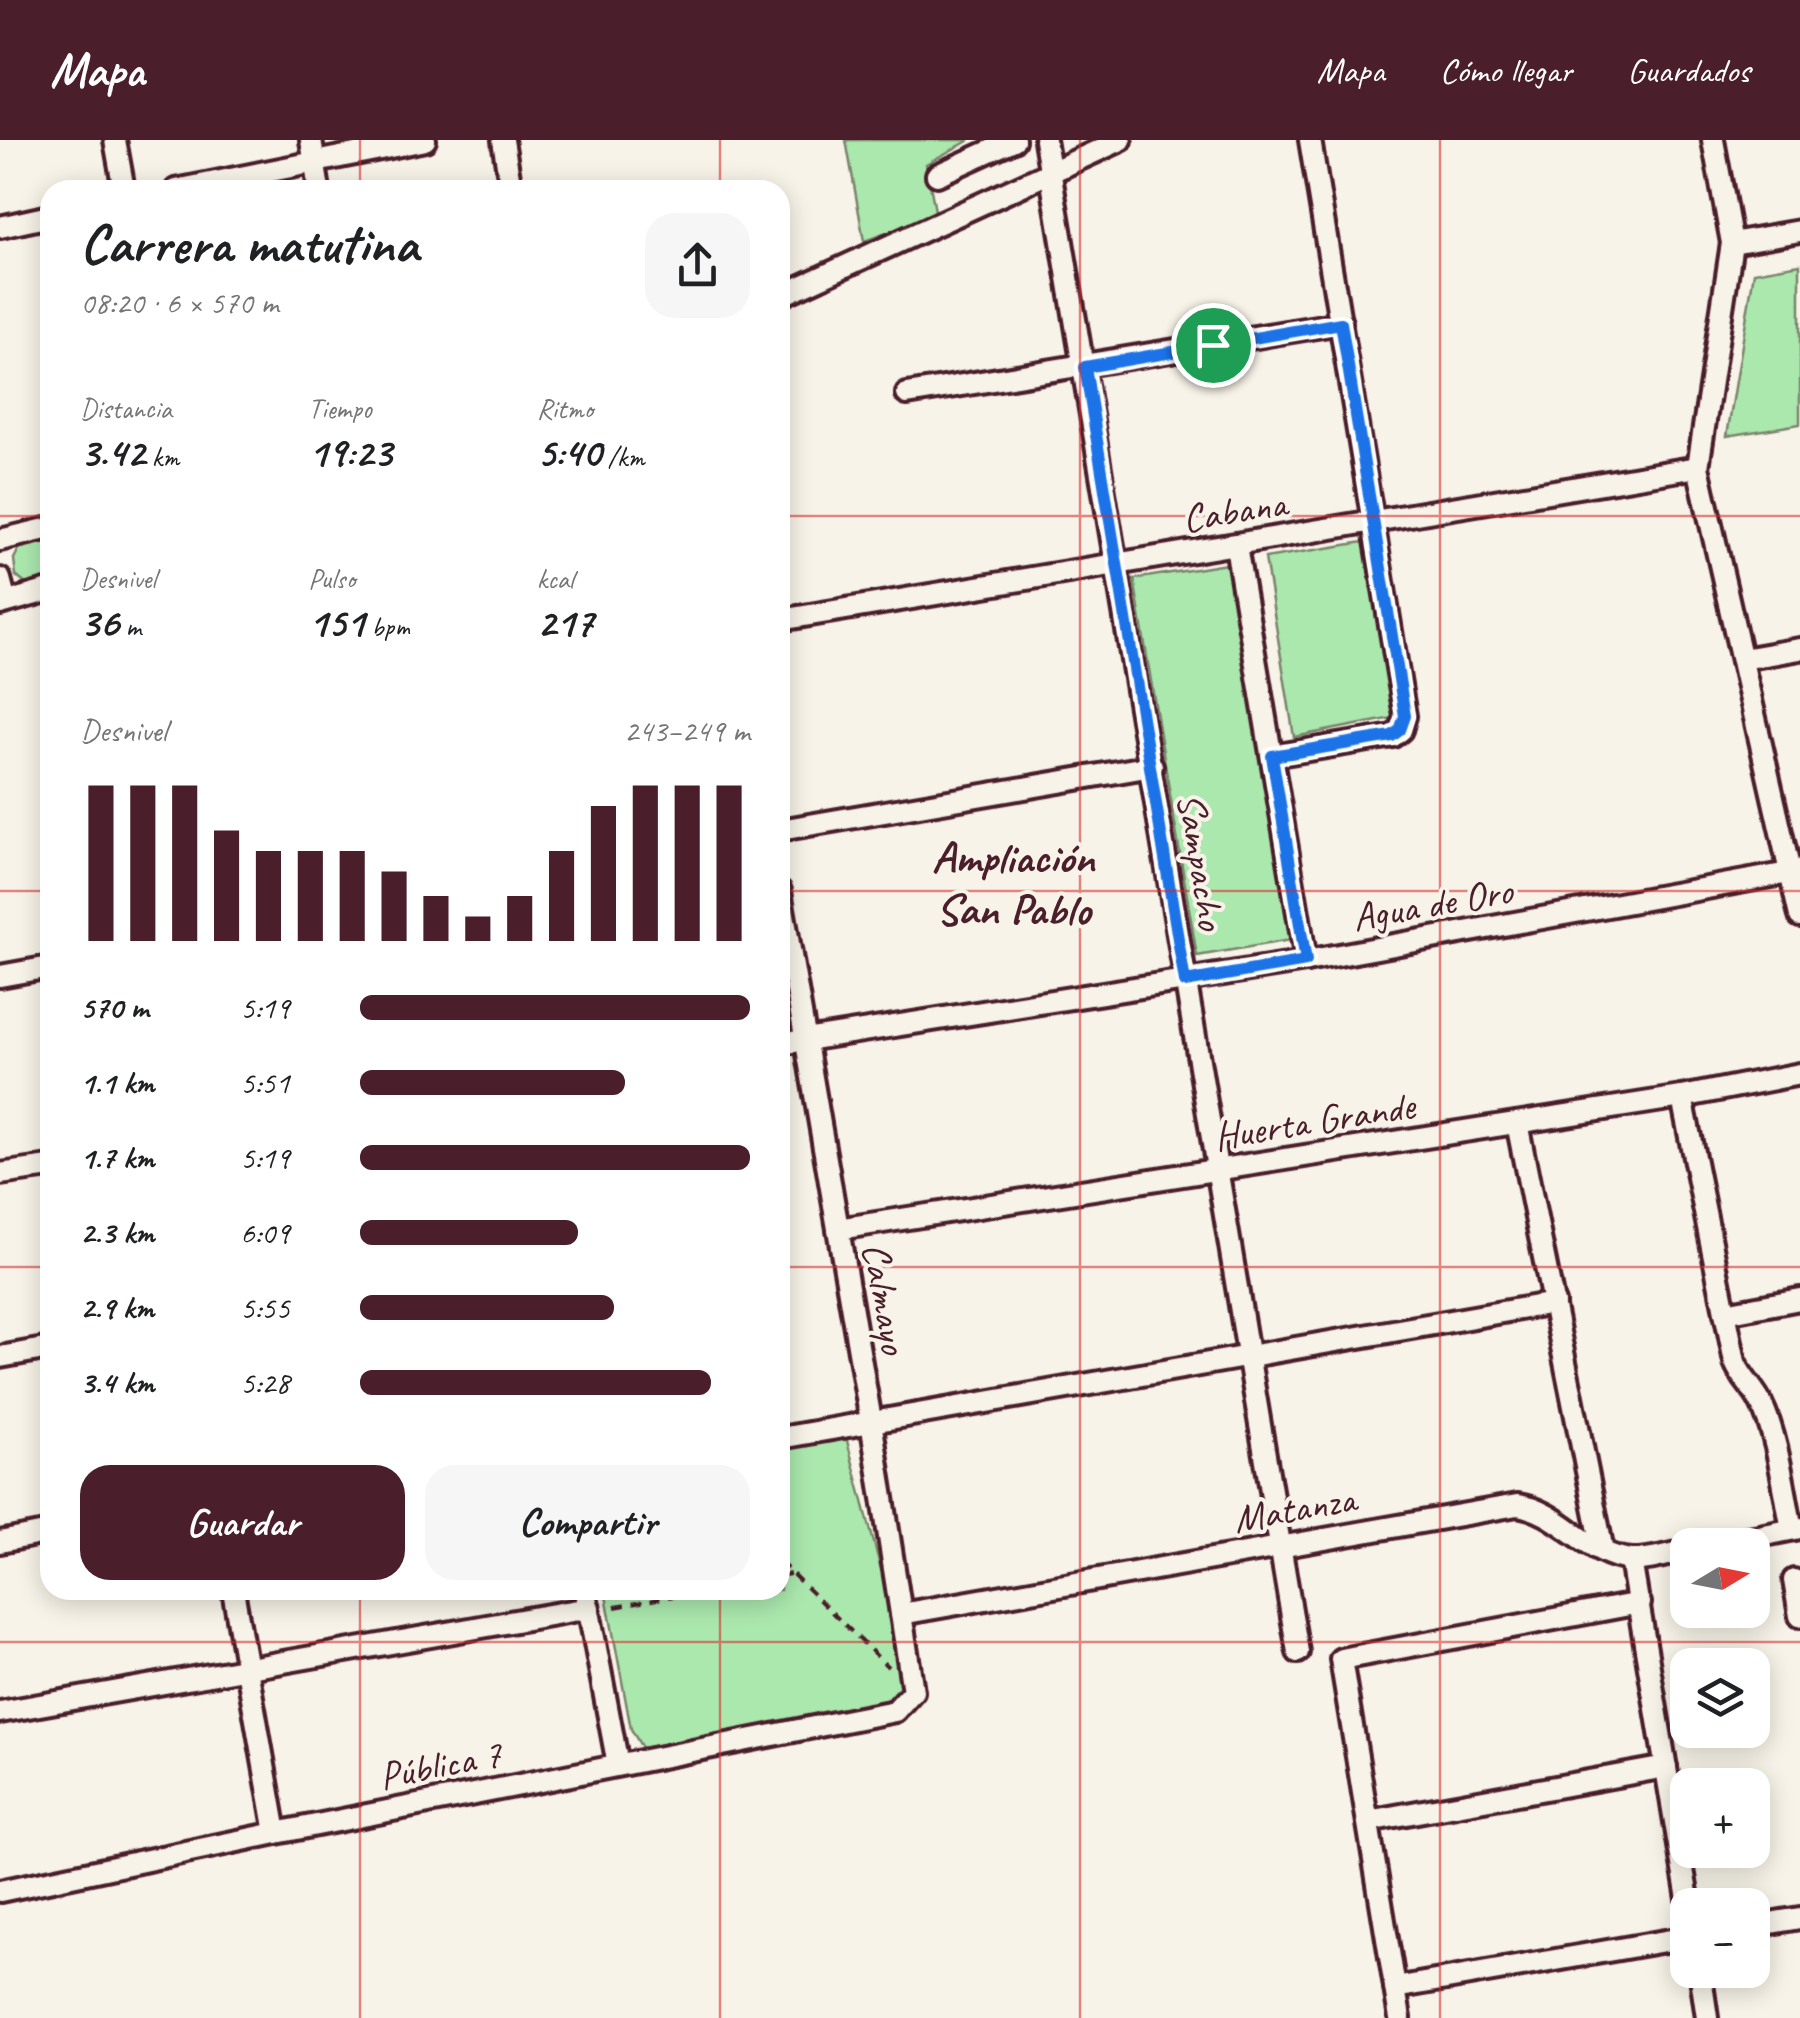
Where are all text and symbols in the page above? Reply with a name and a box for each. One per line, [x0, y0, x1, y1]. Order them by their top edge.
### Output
text: Mapa [50, 40, 144, 100]
text: Mapa [1317, 48, 1385, 93]
text: Cómo llegar [1440, 48, 1572, 93]
text: Guardados [1627, 48, 1750, 93]
text: Carrera matutina [80, 209, 418, 279]
button: share [645, 213, 750, 318]
text: 08:20 · 6 × 570 m [80, 282, 278, 323]
pin [1171, 303, 1256, 388]
icon: arrive [1186, 318, 1241, 373]
text: Distancia [80, 391, 172, 426]
text: Tiempo [308, 391, 372, 426]
text: Ritmo [537, 391, 593, 426]
text: 3.42 [80, 426, 145, 479]
text: 19:23 [308, 426, 392, 479]
text: 5:40 [537, 426, 601, 479]
text: km [145, 439, 179, 474]
text: /km [601, 439, 644, 474]
street label: Cabana [1179, 478, 1293, 544]
text: Desnivel [80, 561, 156, 596]
text: Pulso [308, 561, 355, 596]
text: kcal [537, 561, 574, 596]
text: 36 [80, 596, 119, 649]
text: 151 [308, 596, 364, 649]
text: 217 [537, 596, 593, 649]
text: m [119, 609, 141, 644]
text: bpm [364, 609, 410, 644]
text: Desnivel [80, 710, 167, 751]
text: 243–249 m [624, 710, 750, 751]
street label: Sampacho [1166, 789, 1237, 935]
district label: Ampliación San Pablo [932, 829, 1096, 938]
street label: Agua de Oro [1348, 865, 1518, 943]
text: 570 m [80, 987, 149, 1028]
text: 5:19 [240, 987, 290, 1028]
text: 1.1 km [80, 1062, 154, 1103]
text: 5:51 [240, 1062, 290, 1103]
street label: Huerta Grande [1210, 1080, 1421, 1161]
text: 1.7 km [80, 1137, 154, 1178]
text: 5:19 [240, 1137, 290, 1178]
text: 2.3 km [80, 1212, 154, 1253]
text: 6:09 [240, 1212, 290, 1253]
street label: Calmayo [851, 1239, 920, 1359]
text: 2.9 km [80, 1287, 154, 1328]
text: 5:55 [240, 1287, 290, 1328]
text: 3.4 km [80, 1362, 154, 1403]
text: 5:28 [240, 1362, 290, 1403]
button: Guardar [80, 1465, 405, 1580]
button: Compartir [425, 1465, 750, 1580]
street label: Matanza [1229, 1473, 1362, 1544]
north arrow [1670, 1528, 1770, 1628]
map controls [1670, 1528, 1770, 1988]
button: layers [1670, 1648, 1770, 1748]
street label: Pública 7 [375, 1728, 508, 1801]
button: + [1670, 1768, 1770, 1868]
button: − [1670, 1888, 1770, 1988]

